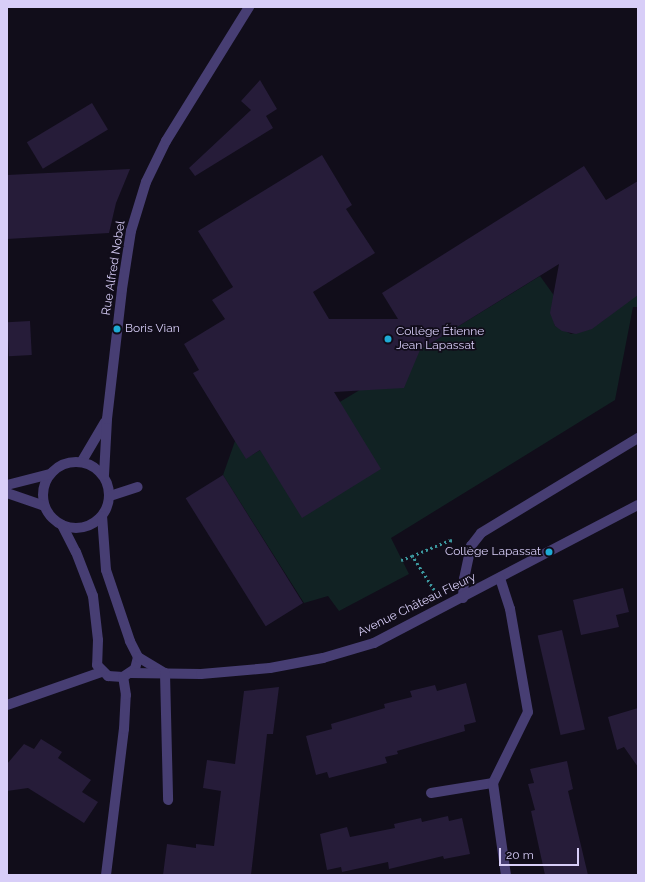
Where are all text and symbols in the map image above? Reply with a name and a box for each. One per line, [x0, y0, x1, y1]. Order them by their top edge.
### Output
street label: Rue Alfred Nobel [99, 220, 129, 316]
place label: Boris Vian [125, 322, 180, 336]
marker: Boris Vian [112, 324, 122, 334]
place label: Collège Étienne Jean Lapassat [396, 325, 484, 353]
marker: Collège Étienne Jean Lapassat [383, 334, 393, 344]
place label: Collège Lapassat [445, 545, 541, 559]
marker: Collège Lapassat [544, 547, 554, 557]
street label: Avenue Château Fleury [356, 570, 478, 640]
scale bar [501, 840, 581, 866]
text: 20 m [506, 848, 534, 862]

